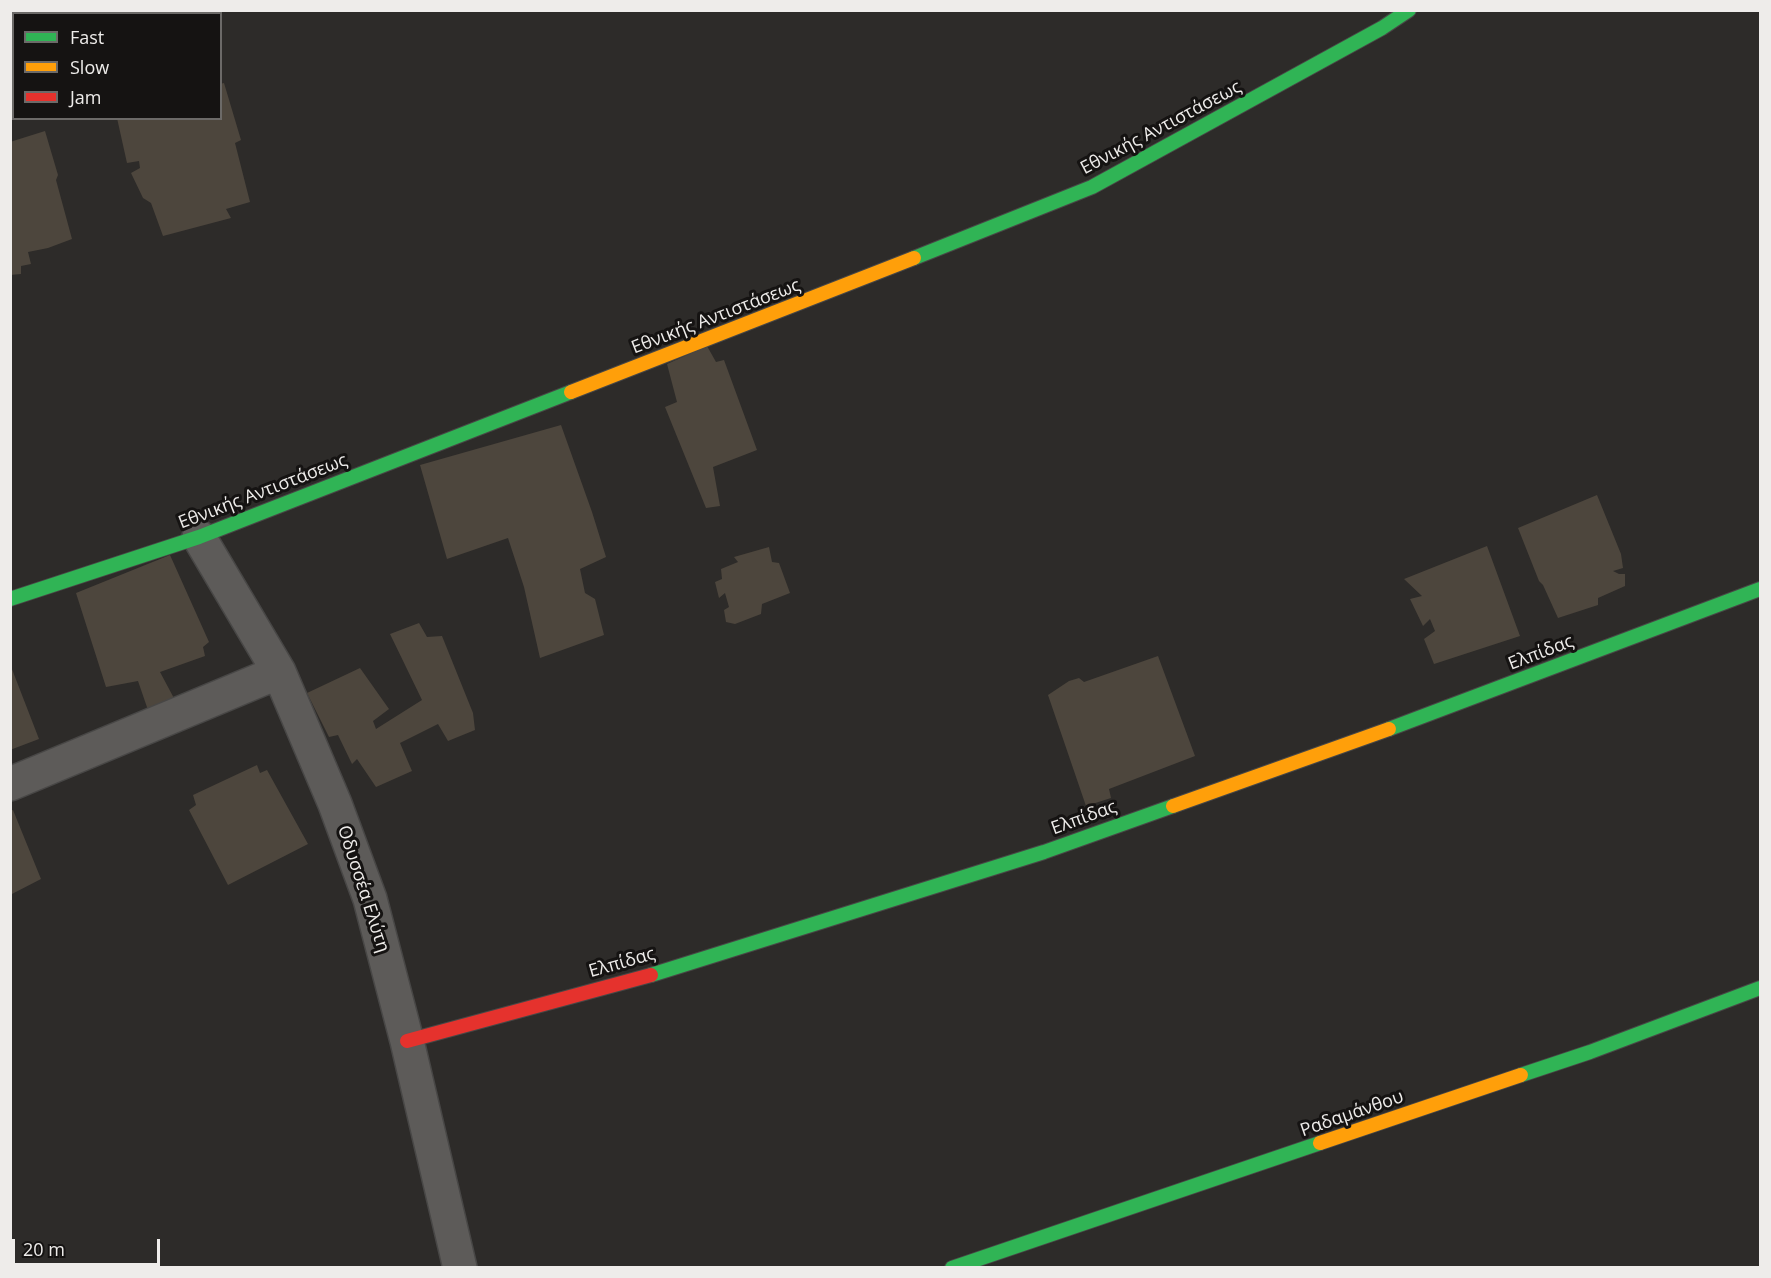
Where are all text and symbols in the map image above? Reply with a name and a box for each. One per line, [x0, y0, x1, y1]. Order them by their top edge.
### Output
legend [12, 12, 222, 120]
text: Fast [70, 25, 104, 49]
text: Slow [70, 55, 109, 79]
street label: Εθνικής Αντιστάσεως [1077, 76, 1245, 180]
text: Jam [70, 85, 102, 109]
street label: Εθνικής Αντιστάσεως [629, 275, 803, 359]
street label: Εθνικής Αντιστάσεως [176, 450, 350, 534]
street label: Ελπίδας [1505, 631, 1577, 675]
street label: Ελπίδας [1048, 796, 1120, 840]
street label: Οδυσσέα Ελύτη [332, 823, 394, 955]
street label: Ελπίδας [586, 943, 658, 983]
street label: Ραδαμάνθου [1297, 1086, 1407, 1142]
scale bar [15, 1227, 164, 1265]
text: 20 m [23, 1237, 65, 1261]

